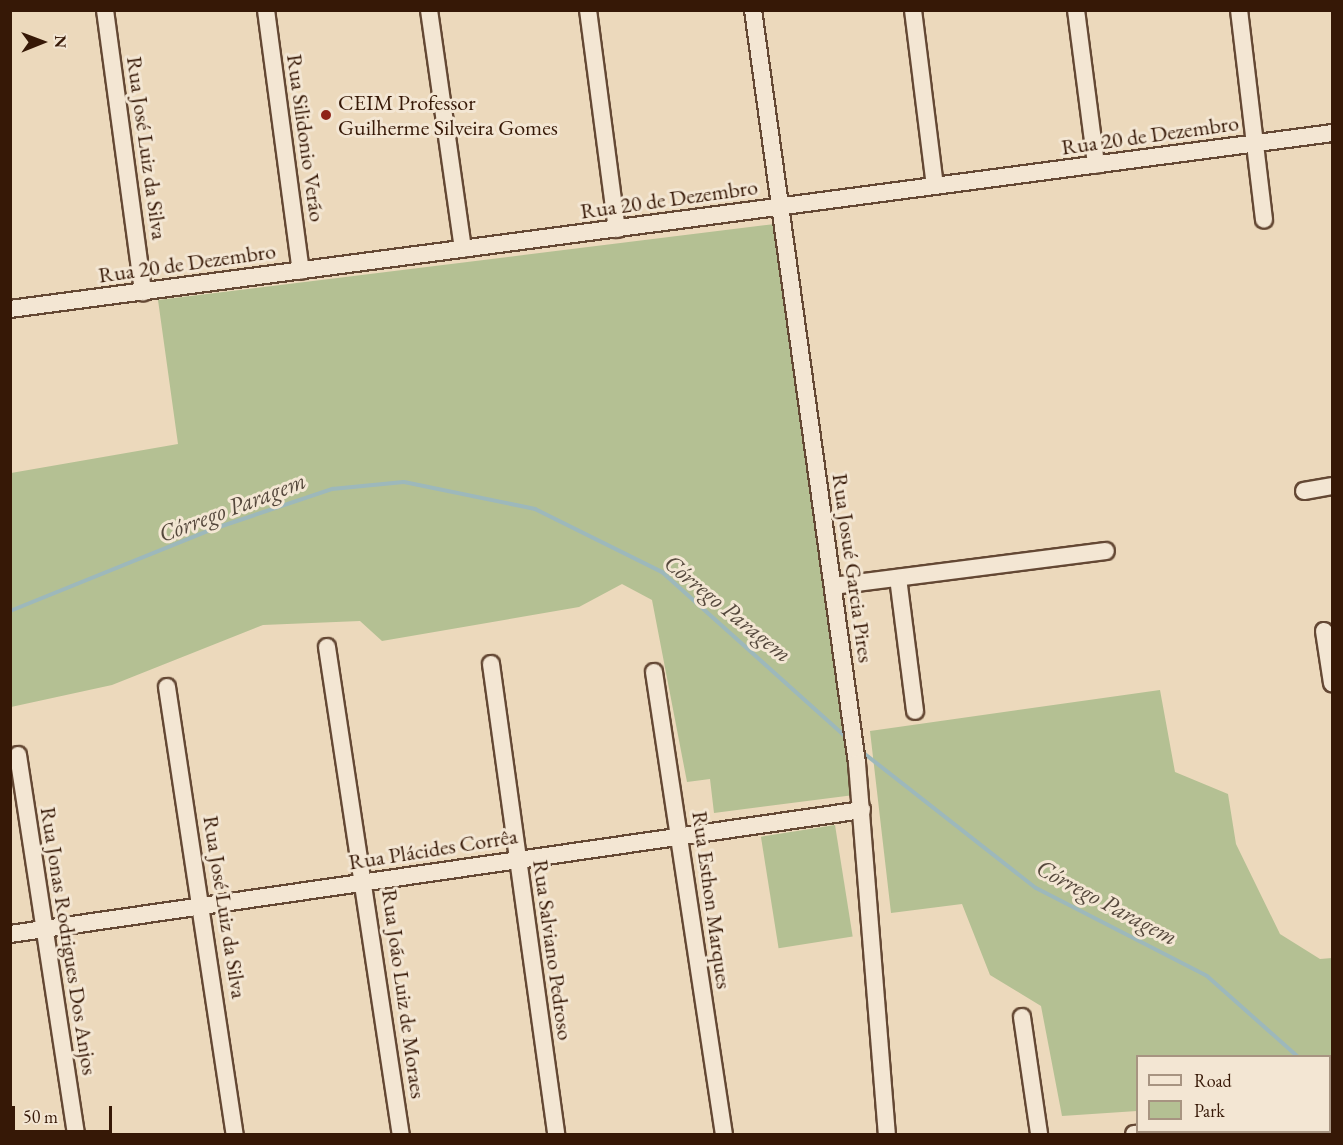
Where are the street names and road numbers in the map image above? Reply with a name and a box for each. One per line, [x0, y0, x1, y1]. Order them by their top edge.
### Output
street label: Rua Silidonio Verão [281, 52, 331, 224]
street label: Rua José Luiz da Silva [121, 55, 173, 241]
street label: Rua 20 de Dezembro [1060, 109, 1240, 161]
street label: Rua 20 de Dezembro [579, 173, 759, 225]
street label: Rua 20 de Dezembro [97, 237, 277, 289]
street label: Rua Josué Garcia Pires [827, 472, 879, 664]
street label: Rua Jonas Rodrigues Dos Anjos [35, 805, 103, 1077]
street label: Rua Esthon Marques [686, 809, 738, 991]
street label: Rua José Luiz da Silva [198, 814, 252, 1000]
street label: Rua Plácides Corrêa [347, 823, 519, 875]
street label: Rua Salviano Pedroso [527, 858, 579, 1042]
street label: Rua João Luiz de Moraes [376, 888, 432, 1100]

